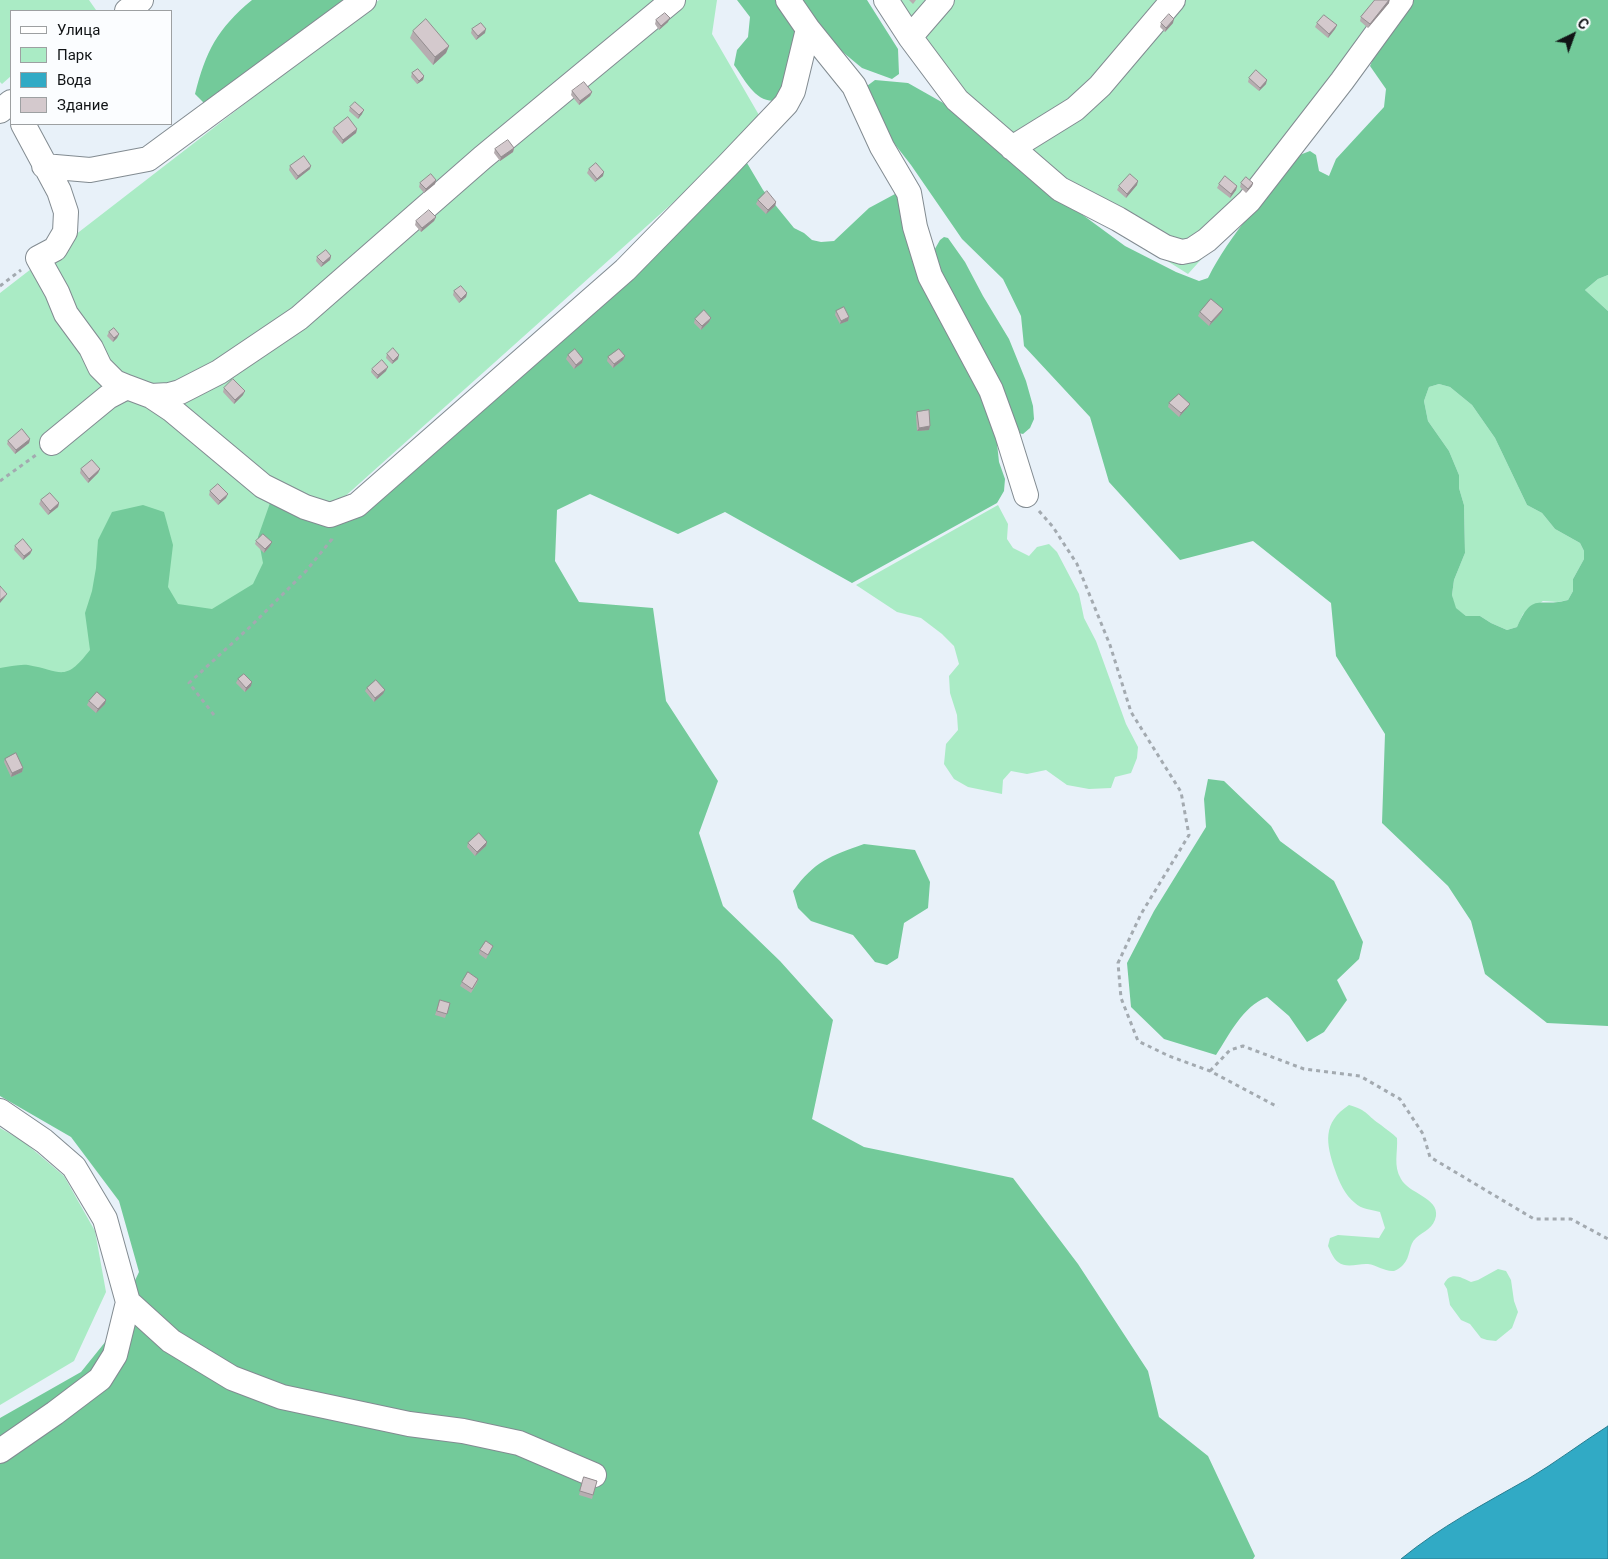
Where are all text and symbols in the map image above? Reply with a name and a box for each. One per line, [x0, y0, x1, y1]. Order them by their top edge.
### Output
legend [10, 10, 172, 125]
north arrow [1548, 10, 1598, 60]
text: С [1574, 15, 1592, 33]
text: Улица [57, 21, 100, 39]
text: Парк [57, 46, 92, 64]
text: Вода [57, 71, 92, 89]
text: Здание [57, 96, 108, 114]

